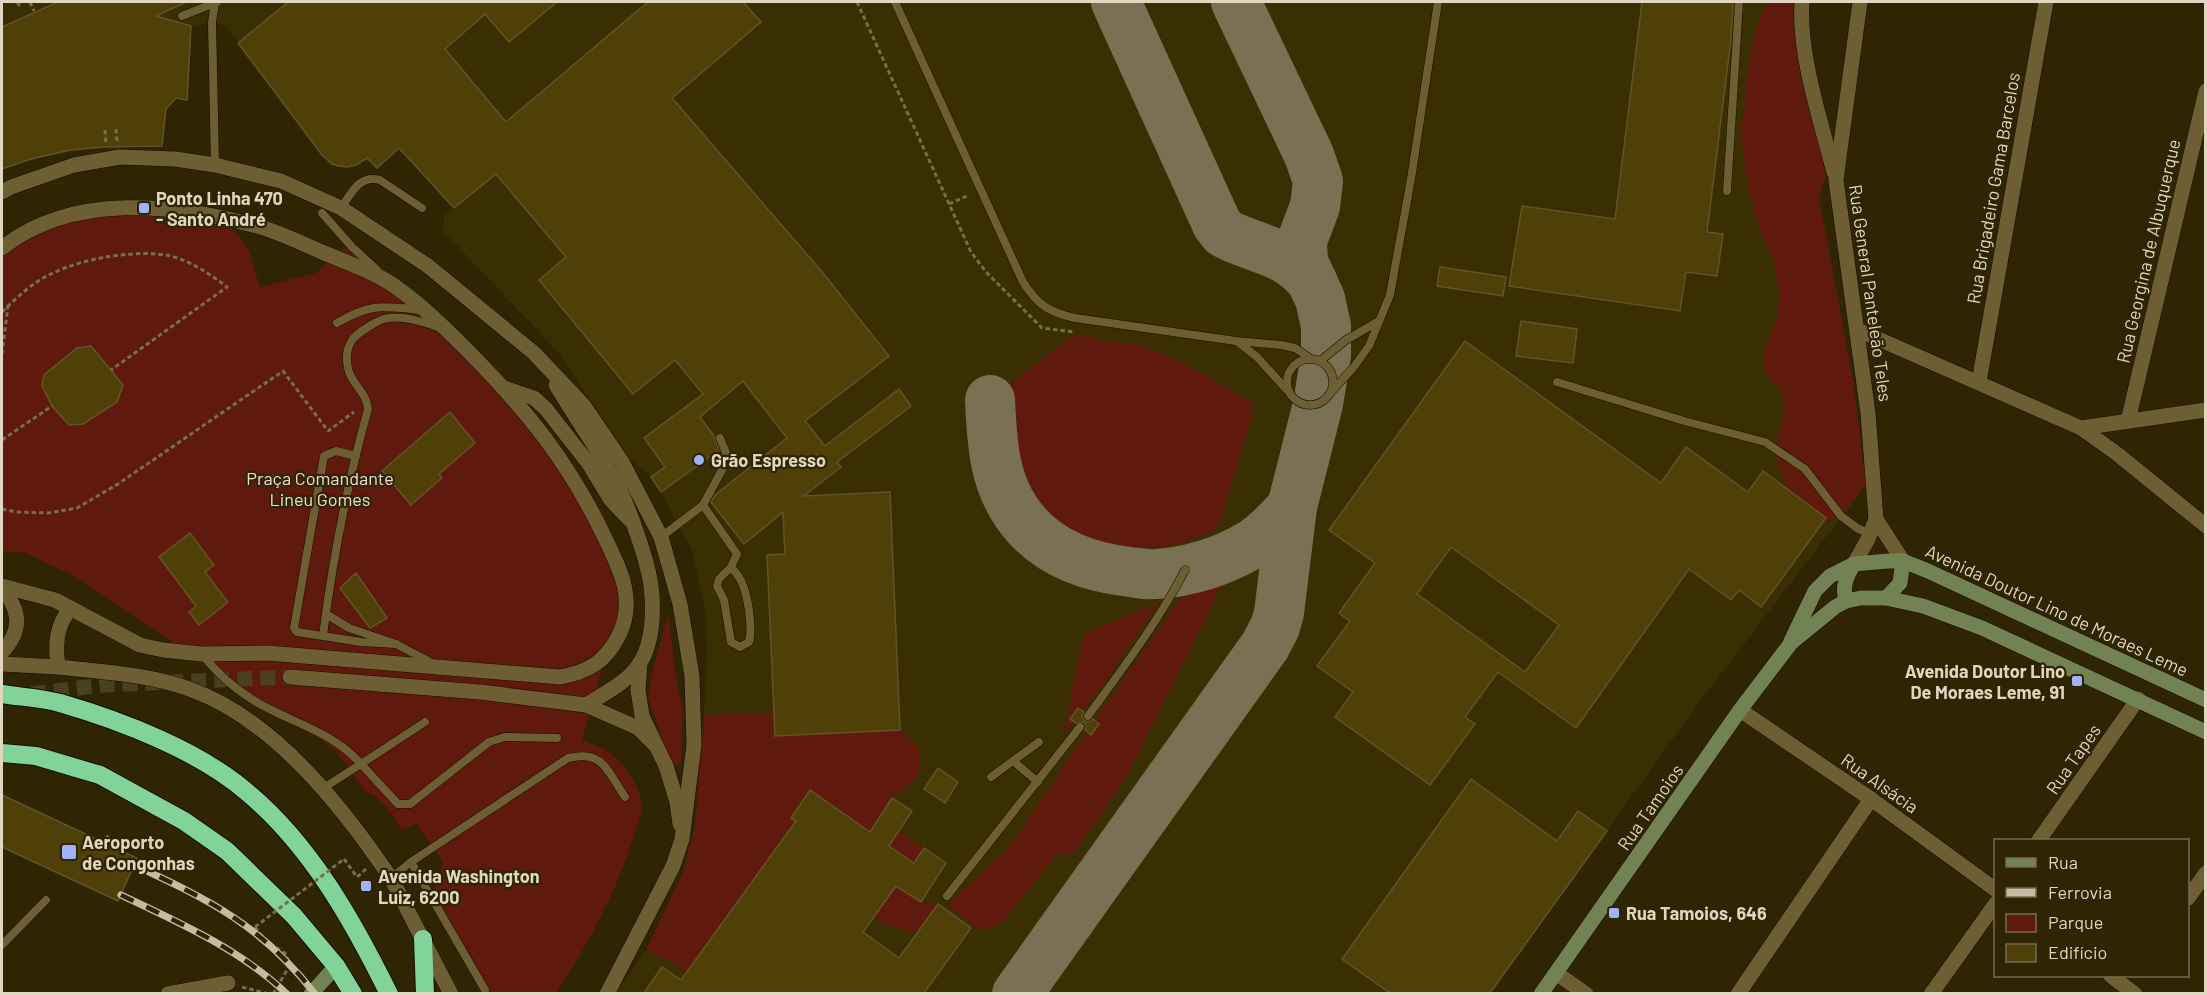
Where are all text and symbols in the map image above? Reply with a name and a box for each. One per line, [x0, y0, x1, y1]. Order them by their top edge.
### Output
street label: Rua Brigadeiro Gama Barcelos [1962, 70, 2024, 306]
street label: Rua Georgina de Albuquerque [2112, 137, 2184, 365]
street label: Rua General Panteleão Teles [1845, 183, 1897, 403]
place label: Ponto Linha 470 - Santo André [156, 187, 283, 230]
marker: Ponto Linha 470 - Santo André [137, 201, 151, 215]
place label: Grão Espresso [711, 449, 826, 471]
marker: Grão Espresso [692, 453, 706, 467]
park label: Praça Comandante Lineu Gomes [246, 467, 394, 510]
street label: Avenida Doutor Lino de Moraes Leme [1922, 539, 2192, 681]
place label: Avenida Doutor Lino De Moraes Leme, 91 [1905, 660, 2065, 703]
marker: Avenida Doutor Lino De Moraes Leme, 91 [2070, 674, 2084, 688]
street label: Rua Tapes [2041, 720, 2105, 798]
street label: Rua Alsácia [1837, 748, 1923, 818]
street label: Rua Tamoios [1612, 760, 1688, 854]
place label: Aeroporto de Congonhas [82, 831, 195, 874]
legend [1994, 839, 2189, 977]
marker: Aeroporto de Congonhas [60, 843, 78, 861]
text: Rua [2048, 851, 2078, 873]
place label: Avenida Washington Luiz, 6200 [378, 865, 540, 908]
marker: Avenida Washington Luiz, 6200 [359, 879, 373, 893]
text: Ferrovia [2048, 881, 2112, 903]
place label: Rua Tamoios, 646 [1626, 902, 1767, 924]
marker: Rua Tamoios, 646 [1607, 906, 1621, 920]
text: Parque [2048, 911, 2103, 933]
text: Edifício [2048, 941, 2107, 963]

